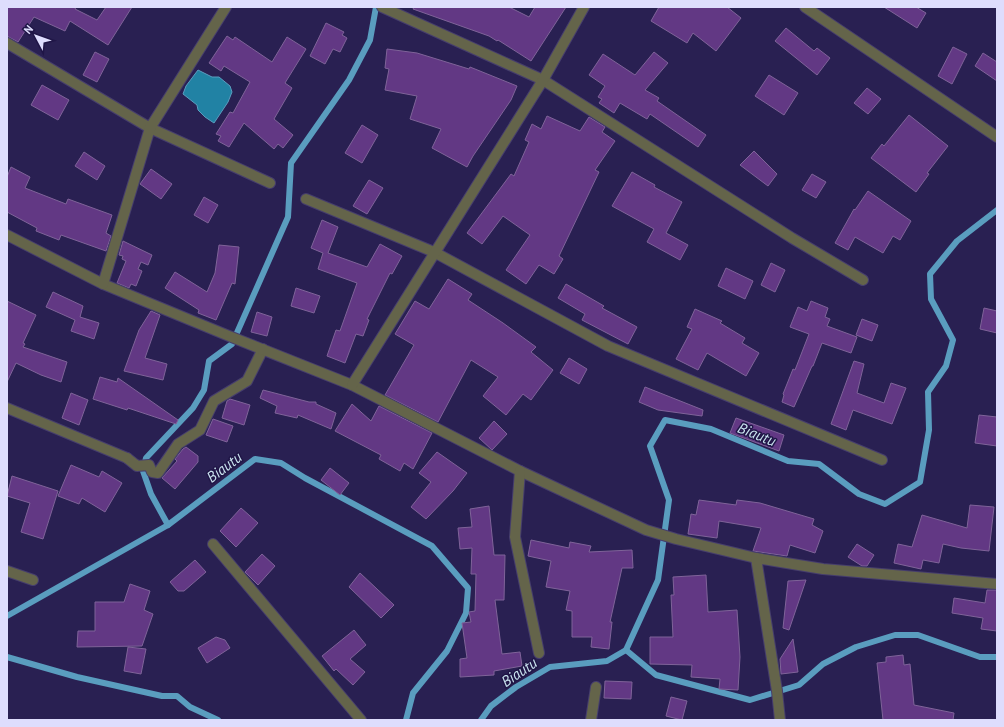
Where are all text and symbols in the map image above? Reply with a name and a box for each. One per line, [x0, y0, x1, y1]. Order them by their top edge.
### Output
north arrow [16, 16, 56, 56]
text: N [21, 22, 36, 37]
water label: Biautu [735, 418, 779, 450]
water label: Biautu [202, 447, 246, 486]
water label: Biautu [497, 653, 541, 691]

